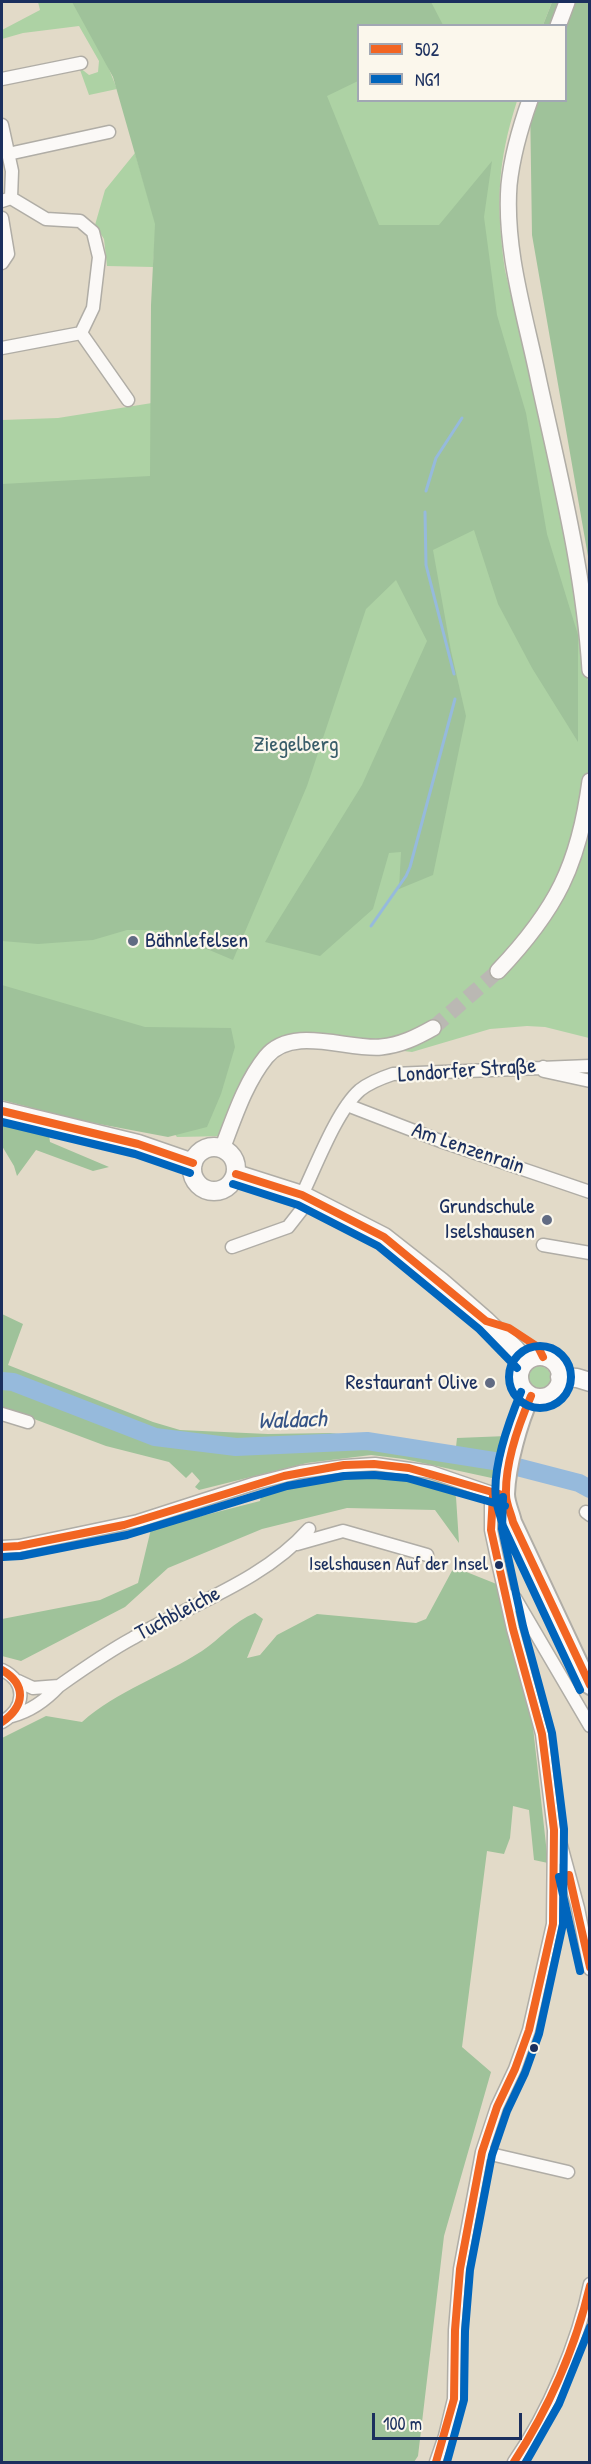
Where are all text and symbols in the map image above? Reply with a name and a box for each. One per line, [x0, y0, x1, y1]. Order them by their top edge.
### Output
legend [357, 24, 567, 102]
text: 502 [415, 37, 439, 62]
text: NG1 [415, 67, 440, 92]
park label: Ziegelberg [253, 732, 339, 758]
place label: Bähnlefelsen [145, 928, 248, 954]
marker: Bähnlefelsen [126, 934, 140, 948]
street label: Londorfer Straße [397, 1053, 537, 1089]
street label: Am Lenzenrain [408, 1117, 528, 1181]
place label: Grundschule Iselshausen [439, 1194, 535, 1246]
marker: Grundschule Iselshausen [540, 1213, 554, 1227]
place label: Restaurant Olive [346, 1370, 478, 1396]
marker: Restaurant Olive [483, 1376, 497, 1390]
water label: Waldach [257, 1405, 327, 1437]
place label: Iselshausen Auf der Insel [309, 1553, 488, 1577]
marker: Iselshausen Auf der Insel [493, 1559, 505, 1571]
street label: Tuchbleiche [131, 1581, 225, 1647]
unlabelled marker [528, 2042, 540, 2054]
scale bar [375, 2401, 525, 2439]
text: 100 m [383, 2411, 422, 2436]

